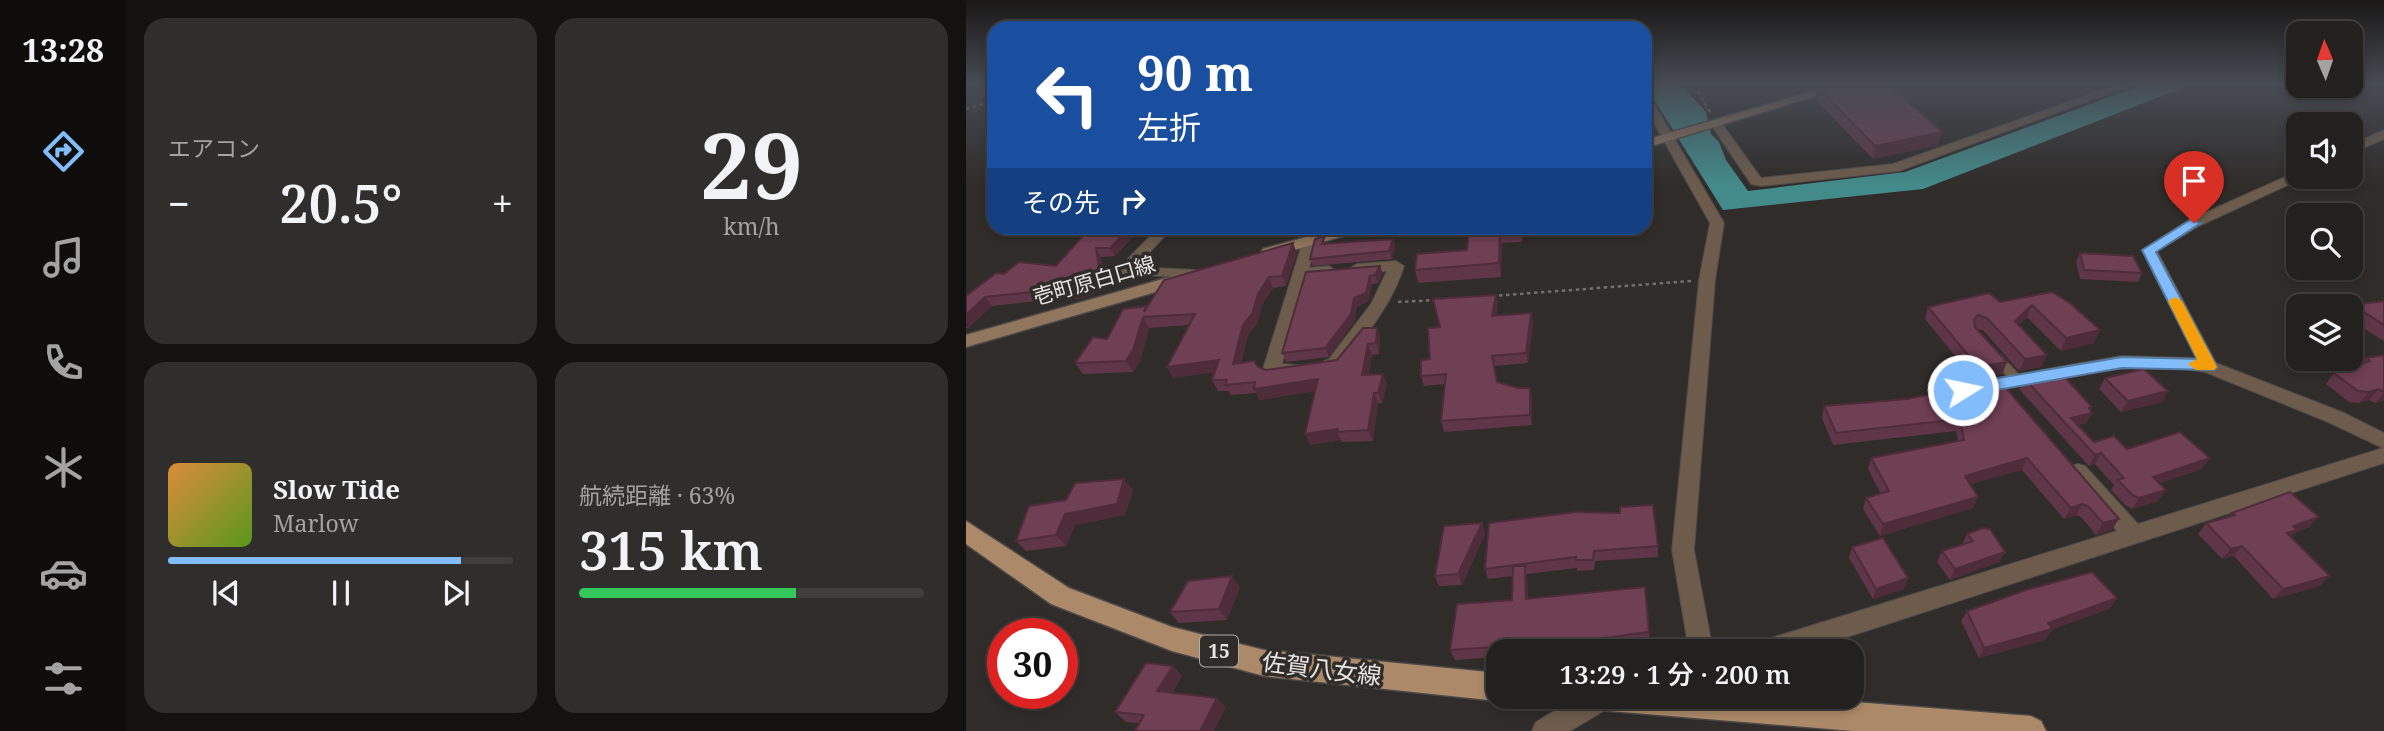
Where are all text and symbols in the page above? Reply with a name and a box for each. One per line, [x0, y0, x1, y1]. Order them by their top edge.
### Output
north arrow [2286, 21, 2362, 98]
map controls [2286, 21, 2363, 371]
text: 13:28 [22, 28, 104, 71]
text: 90 m [1137, 39, 1253, 105]
icon: left [1022, 49, 1113, 140]
text: 29 [700, 102, 803, 226]
text: 左折 [1137, 105, 1201, 148]
button: sound [2286, 112, 2363, 189]
icon: directions [39, 127, 88, 176]
text: エアコン [168, 132, 260, 164]
pin [2164, 151, 2224, 223]
icon: arrive [2175, 162, 2213, 200]
text: 20.5° [279, 167, 402, 238]
text: − [168, 177, 190, 229]
text: + [492, 177, 513, 229]
icon: right [1114, 182, 1152, 220]
text: その先 [1022, 184, 1100, 220]
button: search [2286, 203, 2363, 280]
text: km/h [723, 210, 780, 242]
icon: music [39, 233, 88, 282]
street label: 壱町原白口線 [1030, 249, 1158, 311]
button: layers [2286, 294, 2363, 371]
icon: phone [39, 338, 88, 387]
position arrow [1926, 353, 2000, 427]
icon: climate [39, 443, 88, 492]
text: Slow Tide [273, 471, 400, 507]
text: 航続距離 · 63% [579, 479, 735, 511]
text: Marlow [273, 507, 359, 539]
text: 315 km [579, 514, 763, 585]
icon: car [39, 549, 88, 598]
icon: previous [207, 574, 245, 612]
icon: pause [322, 574, 360, 612]
icon: next [437, 574, 475, 612]
speed limit sign: 30 [987, 618, 1078, 709]
road number: 15 [1200, 636, 1238, 666]
street label: 佐賀八女線 [1260, 644, 1384, 692]
icon: filters [39, 654, 88, 703]
text: 13:29 · 1 分 · 200 m [1559, 656, 1791, 692]

